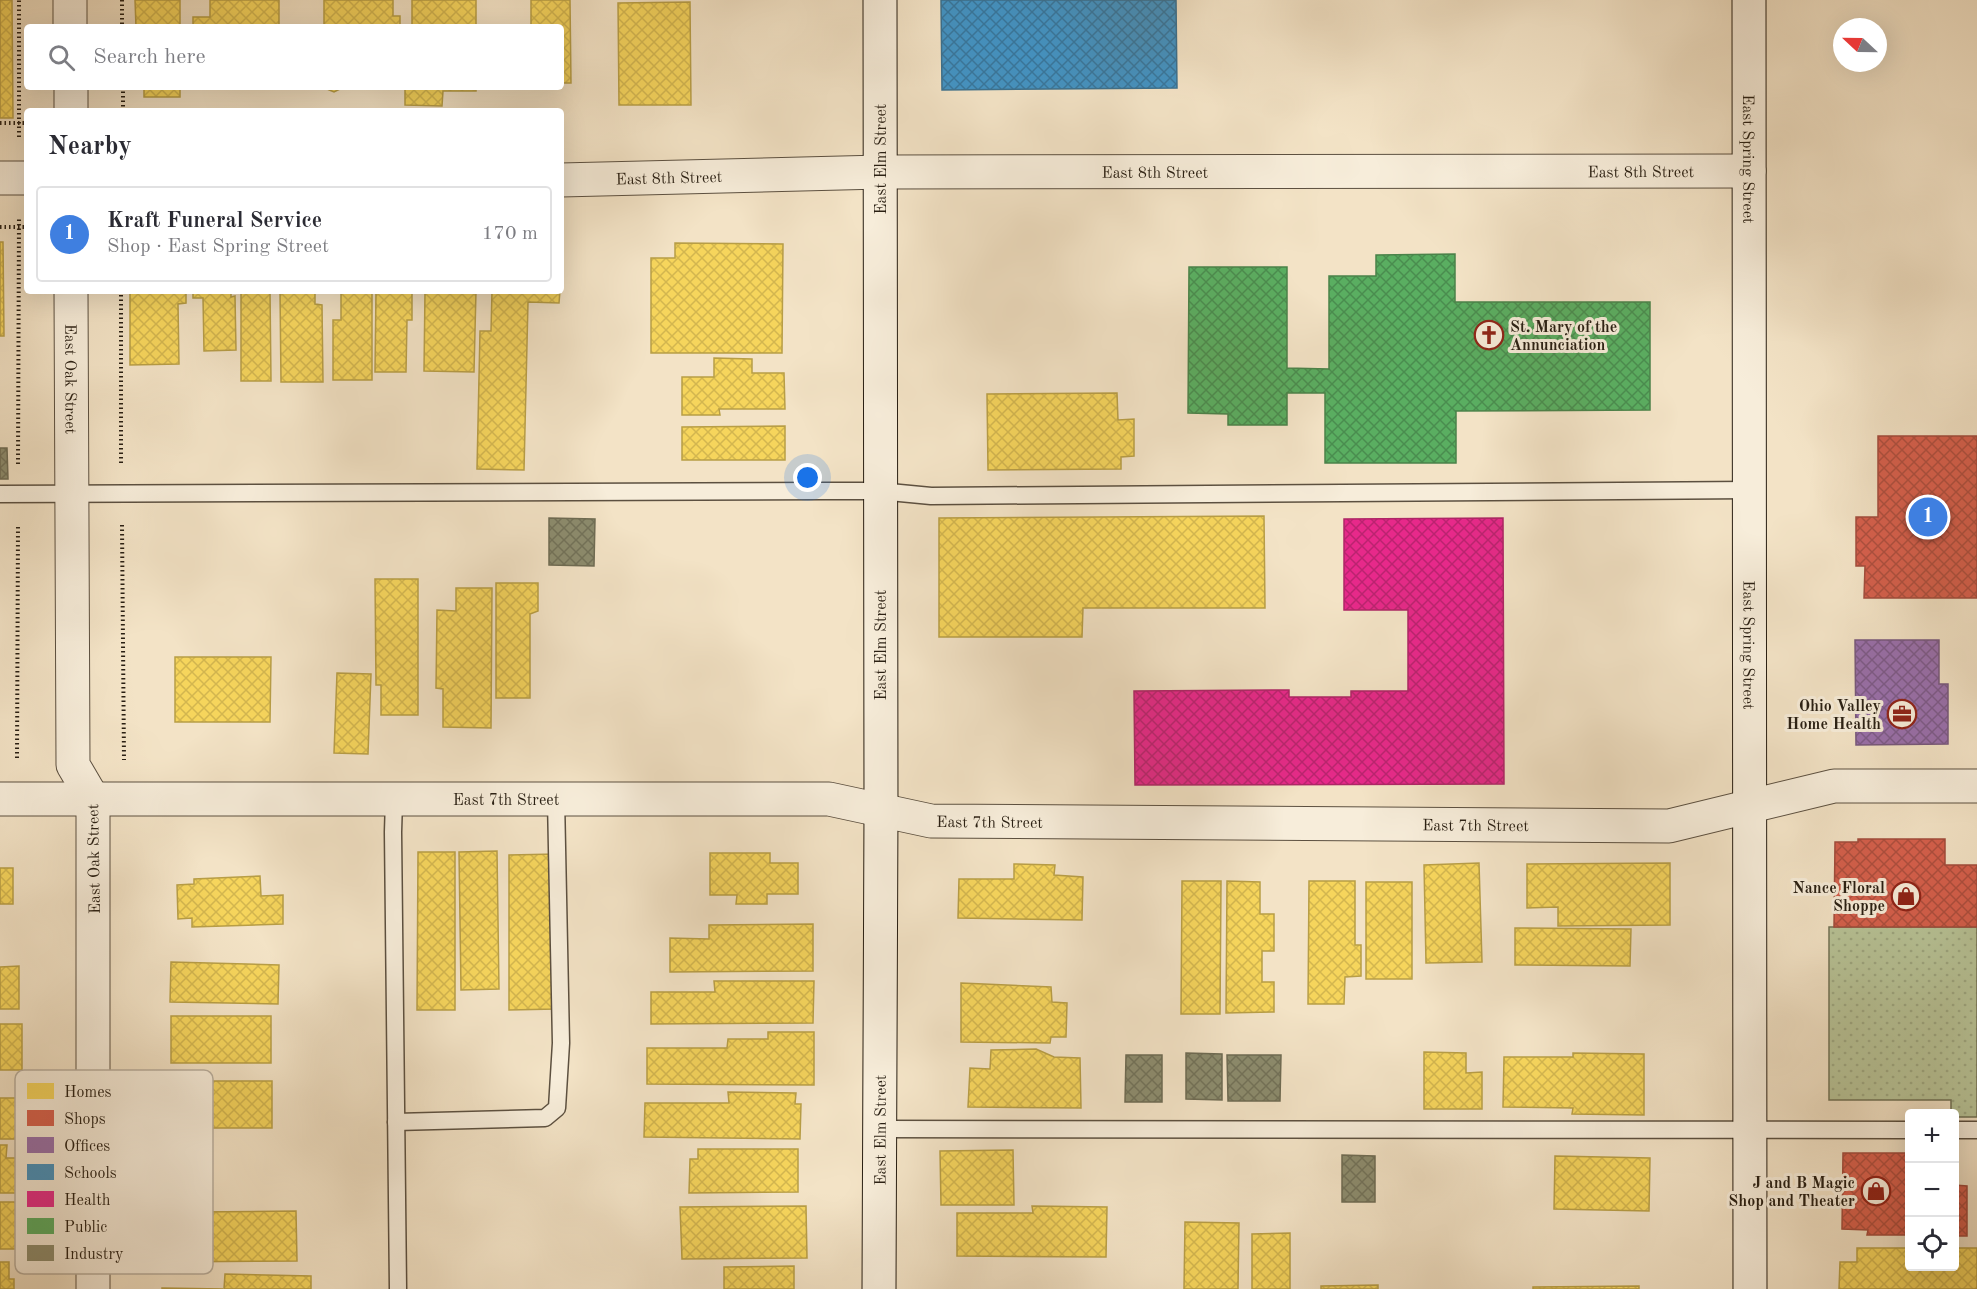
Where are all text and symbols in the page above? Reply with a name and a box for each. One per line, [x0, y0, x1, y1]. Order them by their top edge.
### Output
north arrow [1833, 18, 1887, 72]
search box [24, 24, 564, 90]
icon: search [45, 41, 78, 74]
text: Search here [93, 46, 206, 68]
street label: East Spring Street [1739, 94, 1755, 224]
street label: East Elm Street [874, 103, 890, 214]
text: Nearby [48, 134, 132, 160]
street label: East 8th Street [1588, 165, 1695, 181]
street label: East 8th Street [1102, 166, 1209, 182]
street label: East 8th Street [616, 170, 723, 189]
text: Kraft Funeral Service [107, 210, 322, 232]
text: 1 [64, 224, 75, 244]
text: 170 m [482, 224, 538, 244]
text: Shop · East Spring Street [107, 237, 329, 257]
church icon: St. Mary of the Annunciation [1473, 319, 1505, 351]
place label: St. Mary of the Annunciation [1510, 320, 1617, 354]
street label: East Oak Street [61, 324, 78, 435]
your location [793, 463, 822, 492]
pin: 1 [1908, 494, 1948, 540]
street label: East Spring Street [1739, 580, 1756, 710]
street label: East Elm Street [874, 589, 890, 700]
office icon: Ohio Valley Home Health [1886, 698, 1918, 730]
place label: Ohio Valley Home Health [1786, 699, 1881, 733]
street label: East 7th Street [453, 793, 560, 809]
street label: East Oak Street [86, 803, 104, 914]
street label: East 7th Street [936, 815, 1043, 832]
street label: East 7th Street [1422, 818, 1529, 835]
shop icon: Nance Floral Shoppe [1890, 880, 1922, 912]
place label: Nance Floral Shoppe [1793, 881, 1885, 915]
legend [15, 1070, 213, 1274]
street label: East Elm Street [873, 1074, 890, 1186]
text: Homes [64, 1085, 112, 1101]
map controls [1905, 1109, 1959, 1271]
button: + [1905, 1109, 1959, 1163]
text: Shops [64, 1112, 106, 1128]
text: Offices [64, 1139, 110, 1155]
button: − [1905, 1163, 1959, 1217]
text: Schools [64, 1166, 117, 1182]
shop icon: J and B Magic Shop and Theater [1860, 1175, 1892, 1207]
place label: J and B Magic Shop and Theater [1728, 1176, 1855, 1210]
text: Health [64, 1193, 111, 1209]
button: locate [1905, 1217, 1959, 1271]
text: Public [64, 1220, 107, 1236]
text: Industry [64, 1247, 124, 1263]

